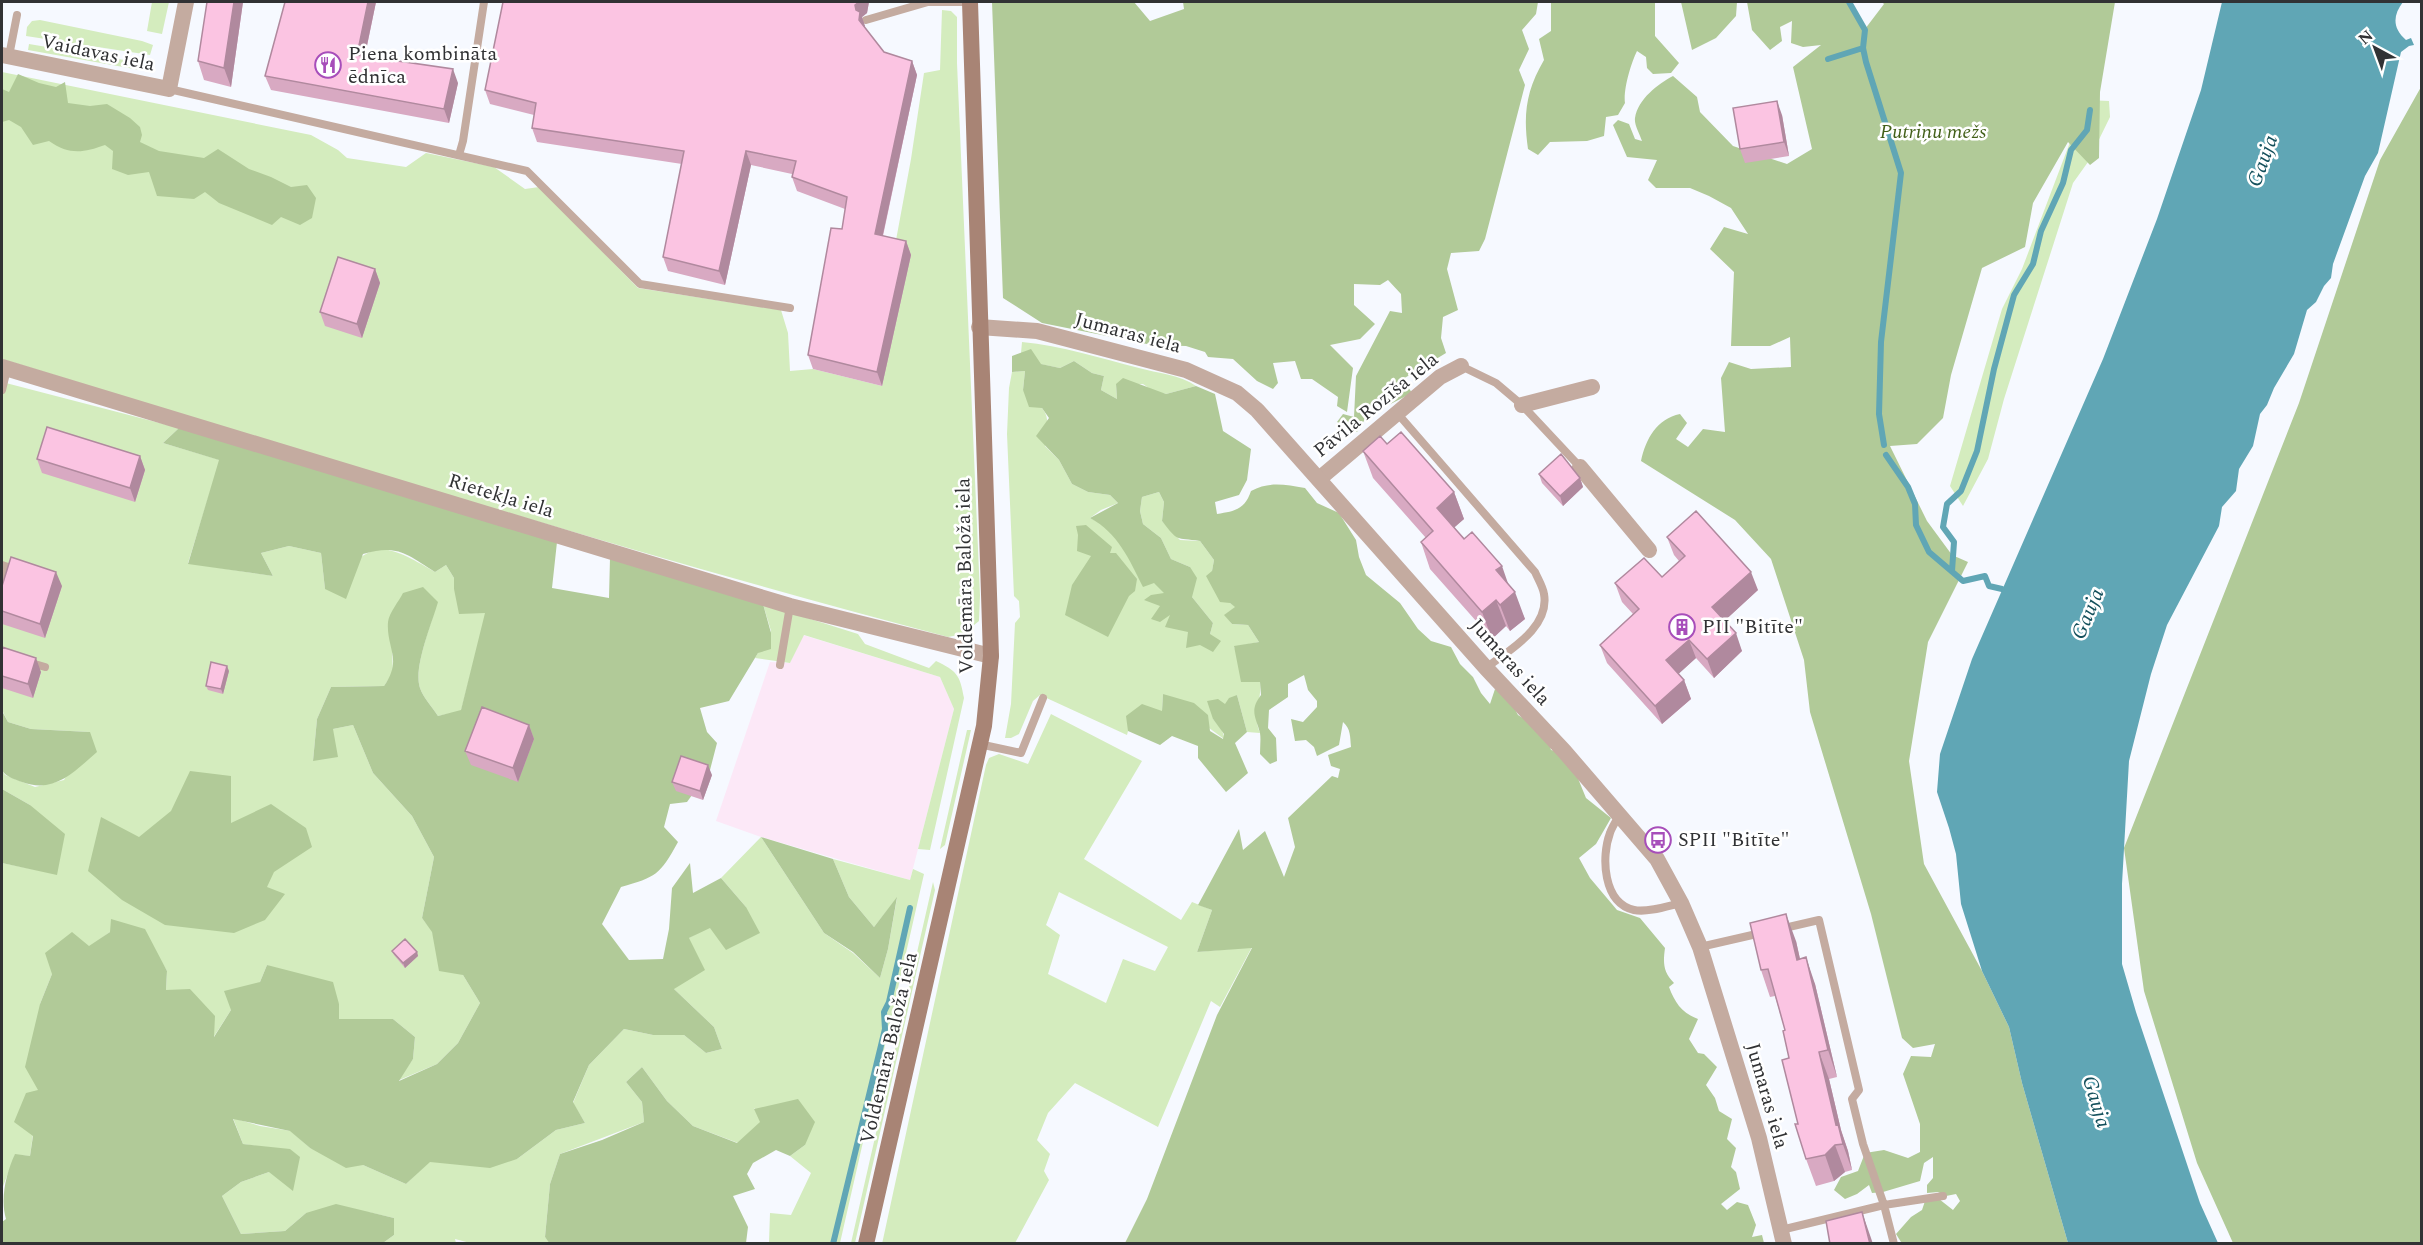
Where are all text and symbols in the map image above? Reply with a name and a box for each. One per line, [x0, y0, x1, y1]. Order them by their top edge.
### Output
north arrow [2345, 18, 2405, 78]
text: N [2353, 24, 2379, 51]
street label: Vaidavas iela [38, 26, 158, 80]
place label: Piena kombināta ēdnīca [348, 39, 497, 92]
restaurant icon: Piena kombināta ēdnīca [313, 50, 343, 80]
park label: Putriņu mežs [1880, 117, 1986, 147]
water label: Gauja [2239, 130, 2287, 191]
street label: Jumaras iela [1072, 304, 1185, 362]
street label: Pāvila Rozīša iela [1307, 345, 1445, 465]
street label: Rietekļa iela [444, 466, 558, 526]
street label: Voldemāra Baloža iela [948, 477, 982, 674]
water label: Gauja [2063, 583, 2113, 645]
street label: Jumaras iela [1462, 612, 1558, 713]
building icon: PII "Bitīte" [1667, 612, 1697, 642]
place label: PII "Bitīte" [1702, 612, 1803, 642]
bus stop icon: SPII "Bitīte" [1643, 825, 1673, 855]
place label: SPII "Bitīte" [1678, 825, 1790, 855]
street label: Voldemāra Baloža iela [852, 949, 926, 1147]
street label: Jumaras iela [1738, 1040, 1796, 1153]
water label: Gauja [2073, 1072, 2119, 1132]

